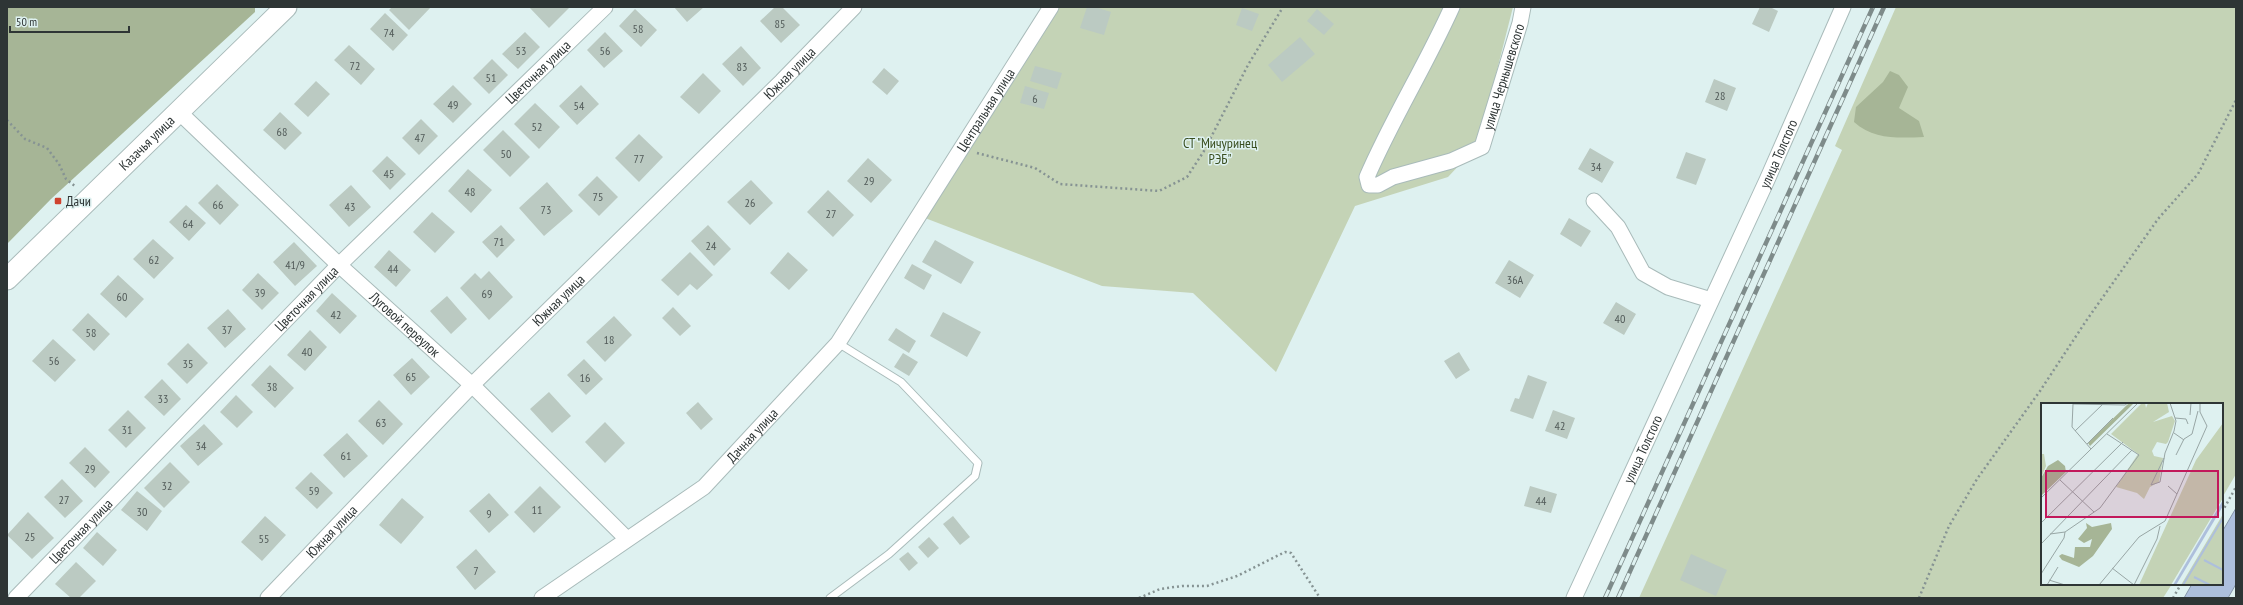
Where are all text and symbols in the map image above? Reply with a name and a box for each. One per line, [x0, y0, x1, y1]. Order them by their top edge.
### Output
scale bar [10, 8, 129, 34]
text: 50 m [16, 14, 37, 29]
house number: 85 [775, 16, 785, 31]
house number: 58 [633, 21, 643, 36]
street label: улица Чернышевского [1479, 21, 1528, 132]
house number: 74 [384, 25, 395, 40]
street label: Цветочная улица [502, 36, 574, 108]
house number: 53 [516, 43, 526, 58]
house number: 56 [600, 43, 610, 58]
street label: Южная улица [760, 43, 819, 103]
house number: 72 [350, 58, 360, 73]
house number: 83 [737, 59, 747, 74]
street label: Центральная улица [953, 65, 1019, 155]
house number: 51 [486, 70, 496, 85]
house number: 28 [1715, 88, 1725, 103]
house number: 6 [1032, 91, 1038, 106]
house number: 49 [448, 97, 458, 112]
house number: 54 [574, 98, 585, 113]
street label: Казачья улица [115, 112, 178, 174]
street label: улица Толстого [1755, 117, 1801, 191]
house number: 52 [532, 119, 542, 134]
house number: 68 [277, 124, 287, 139]
house number: 47 [415, 130, 425, 145]
park label: СТ "Мичуринец РЭБ" [1183, 134, 1257, 168]
house number: 50 [501, 146, 511, 161]
house number: 77 [634, 151, 644, 166]
house number: 34 [1591, 159, 1602, 174]
house number: 45 [384, 166, 394, 181]
house number: 29 [864, 173, 874, 188]
house number: 48 [465, 184, 475, 199]
house number: 75 [593, 189, 603, 204]
place label: Дачи [66, 192, 91, 210]
house number: 26 [745, 195, 755, 210]
marker: Дачи [53, 196, 63, 206]
house number: 66 [213, 197, 223, 212]
house number: 43 [345, 199, 355, 214]
house number: 73 [541, 202, 551, 217]
house number: 27 [826, 206, 836, 221]
house number: 64 [183, 216, 194, 231]
house number: 71 [494, 234, 504, 249]
house number: 24 [706, 238, 717, 253]
house number: 62 [149, 252, 159, 267]
house number: 41/9 [285, 257, 305, 272]
house number: 44 [388, 261, 399, 276]
street label: Цветочная улица [271, 262, 342, 335]
street label: Южная улица [528, 271, 588, 330]
house number: 36А [1507, 272, 1524, 287]
house number: 39 [255, 285, 265, 300]
house number: 69 [482, 286, 492, 301]
street label: Луговой переулок [365, 287, 444, 361]
house number: 60 [117, 289, 127, 304]
house number: 42 [331, 307, 341, 322]
house number: 40 [1615, 311, 1625, 326]
house number: 37 [222, 322, 232, 337]
house number: 58 [86, 325, 96, 340]
house number: 18 [604, 332, 614, 347]
house number: 40 [302, 344, 312, 359]
house number: 56 [49, 353, 59, 368]
house number: 35 [183, 356, 193, 371]
house number: 65 [406, 369, 416, 384]
house number: 16 [580, 370, 590, 385]
house number: 38 [267, 379, 277, 394]
house number: 33 [158, 391, 168, 406]
inset map [2041, 403, 2223, 585]
street label: Дачная улица [723, 404, 782, 466]
street label: улица Толстого [1619, 412, 1666, 486]
house number: 63 [376, 415, 386, 430]
house number: 42 [1555, 418, 1565, 433]
house number: 31 [122, 422, 132, 437]
house number: 34 [196, 438, 207, 453]
house number: 61 [341, 448, 351, 463]
house number: 29 [85, 461, 95, 476]
house number: 32 [162, 478, 172, 493]
house number: 59 [309, 483, 319, 498]
house number: 27 [59, 492, 69, 507]
house number: 44 [1536, 493, 1547, 508]
street label: Цветочная улица [45, 495, 116, 568]
street label: Южная улица [302, 501, 361, 562]
house number: 11 [532, 502, 542, 517]
house number: 30 [137, 504, 147, 519]
house number: 9 [486, 506, 492, 521]
house number: 25 [25, 529, 35, 544]
house number: 55 [259, 531, 269, 546]
house number: 7 [473, 563, 479, 578]

